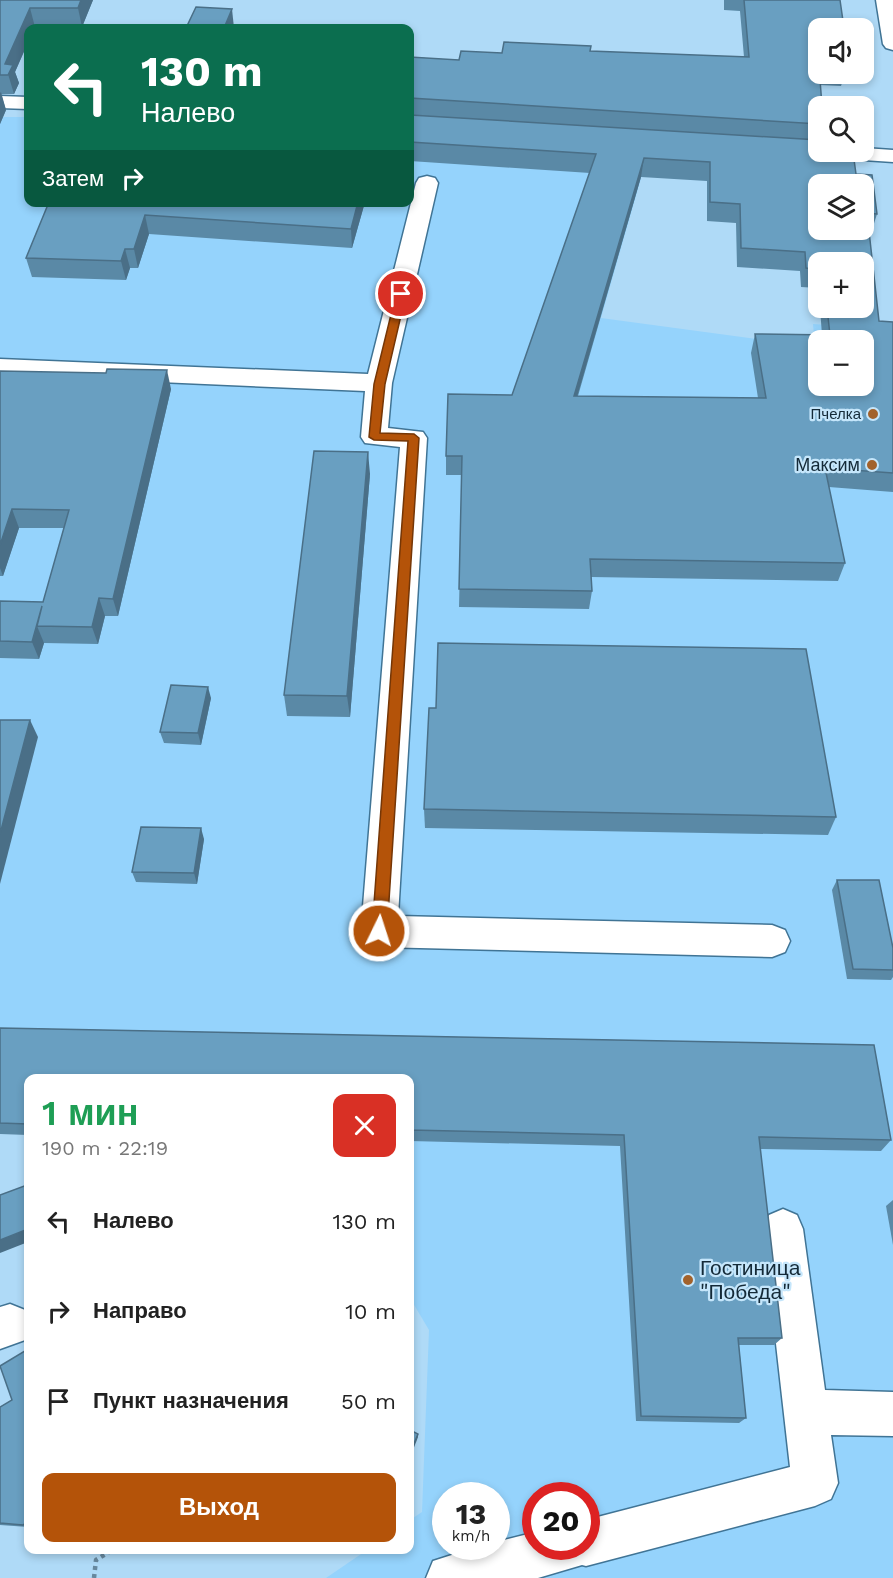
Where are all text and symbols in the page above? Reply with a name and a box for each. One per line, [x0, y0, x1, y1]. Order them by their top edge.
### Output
map controls [808, 18, 874, 396]
button: sound [808, 18, 874, 84]
text: 130 m [141, 47, 263, 96]
icon: left [42, 48, 120, 126]
button: search [808, 96, 874, 162]
text: Налево [141, 97, 235, 129]
icon: right [116, 162, 149, 195]
text: Затем [42, 166, 104, 191]
button: layers [808, 174, 874, 240]
button: + [808, 252, 874, 318]
pin [375, 268, 426, 319]
icon: arrive [384, 277, 417, 310]
button: − [808, 330, 874, 396]
place label: Пчелка [811, 405, 862, 423]
marker: Пчелка [866, 407, 880, 421]
place label: Максим [795, 454, 860, 475]
marker: Максим [865, 458, 879, 472]
position arrow [347, 899, 411, 963]
text: 1 мин [42, 1092, 139, 1134]
button: close [333, 1094, 396, 1157]
text: 190 m · 22:19 [42, 1136, 168, 1160]
icon: left [42, 1205, 75, 1238]
text: Налево [93, 1208, 174, 1233]
text: 130 m [332, 1209, 396, 1234]
place label: Гостиница "Победа" [700, 1255, 801, 1304]
marker: Гостиница "Победа" [681, 1273, 695, 1287]
icon: right [42, 1295, 75, 1328]
text: Направо [93, 1298, 187, 1323]
text: 10 m [345, 1299, 396, 1324]
icon: arrive [42, 1385, 75, 1418]
text: Пункт назначения [93, 1388, 289, 1413]
text: 50 m [341, 1389, 396, 1414]
button: Выход [42, 1473, 396, 1542]
speed limit sign: 20 [522, 1482, 600, 1560]
text: 13 [456, 1496, 486, 1531]
text: km/h [452, 1527, 490, 1545]

